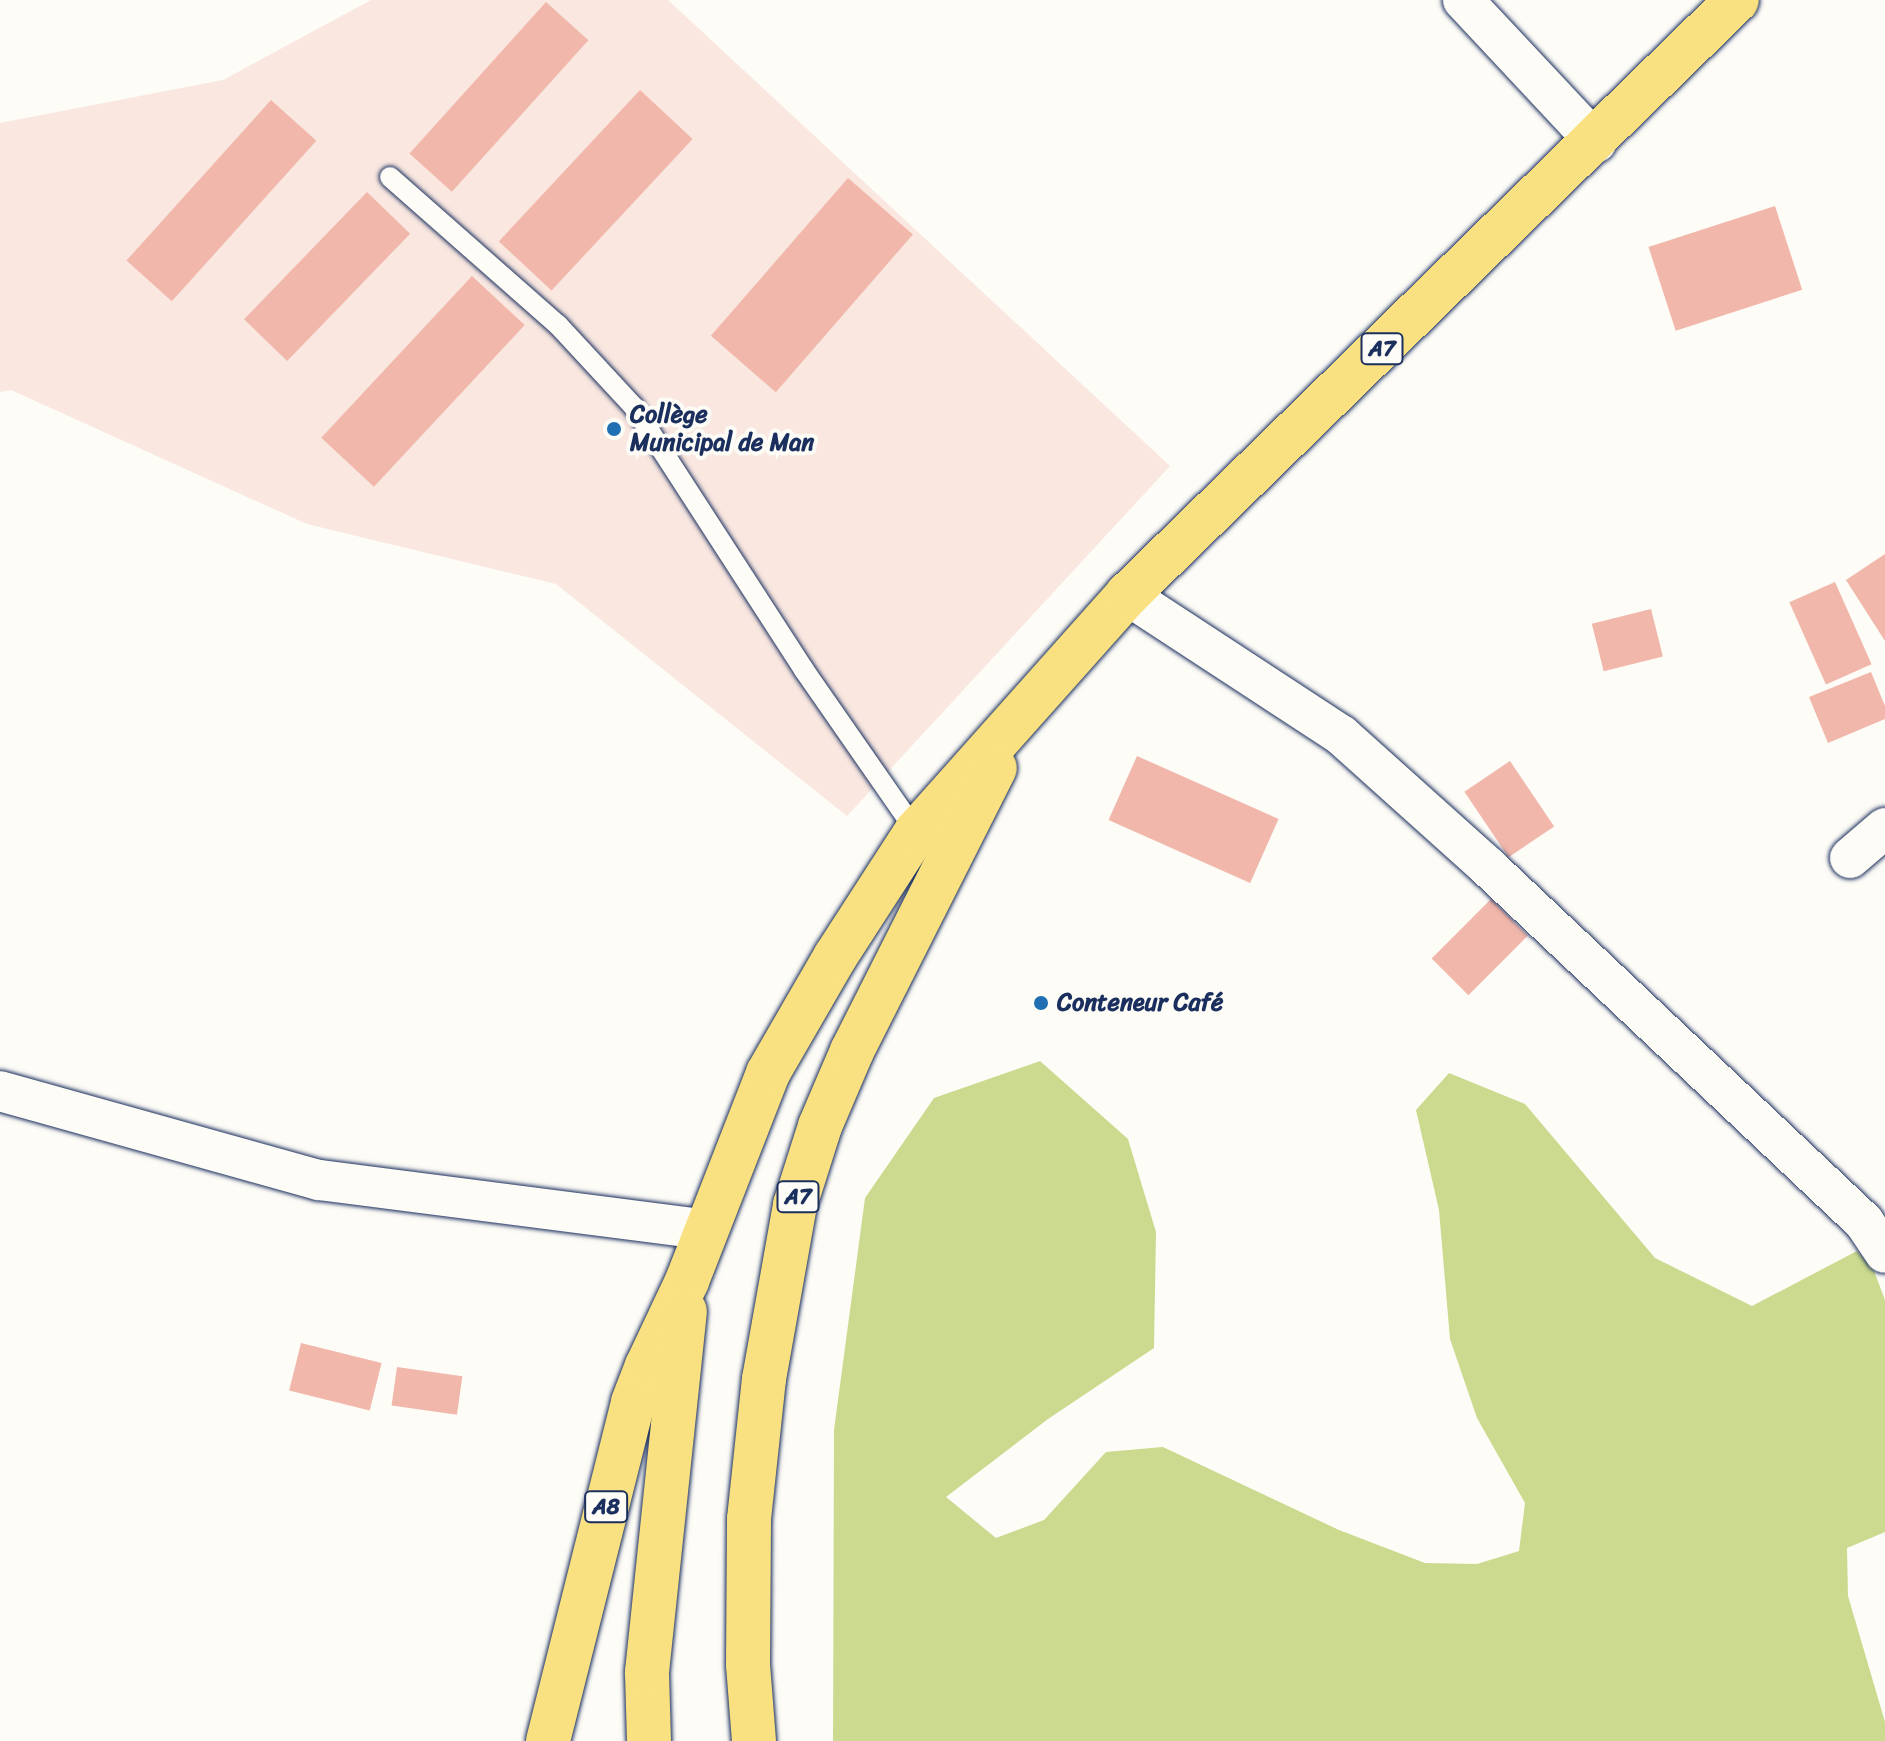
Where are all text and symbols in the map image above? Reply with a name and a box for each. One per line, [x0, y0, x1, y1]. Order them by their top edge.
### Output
road number: A7 [1360, 331, 1404, 367]
place label: Collège Municipal de Man [630, 401, 814, 457]
marker: Collège Municipal de Man [605, 420, 623, 438]
place label: Conteneur Café [1057, 989, 1223, 1017]
marker: Conteneur Café [1032, 994, 1050, 1012]
road number: A7 [776, 1179, 820, 1215]
road number: A8 [584, 1489, 628, 1525]

